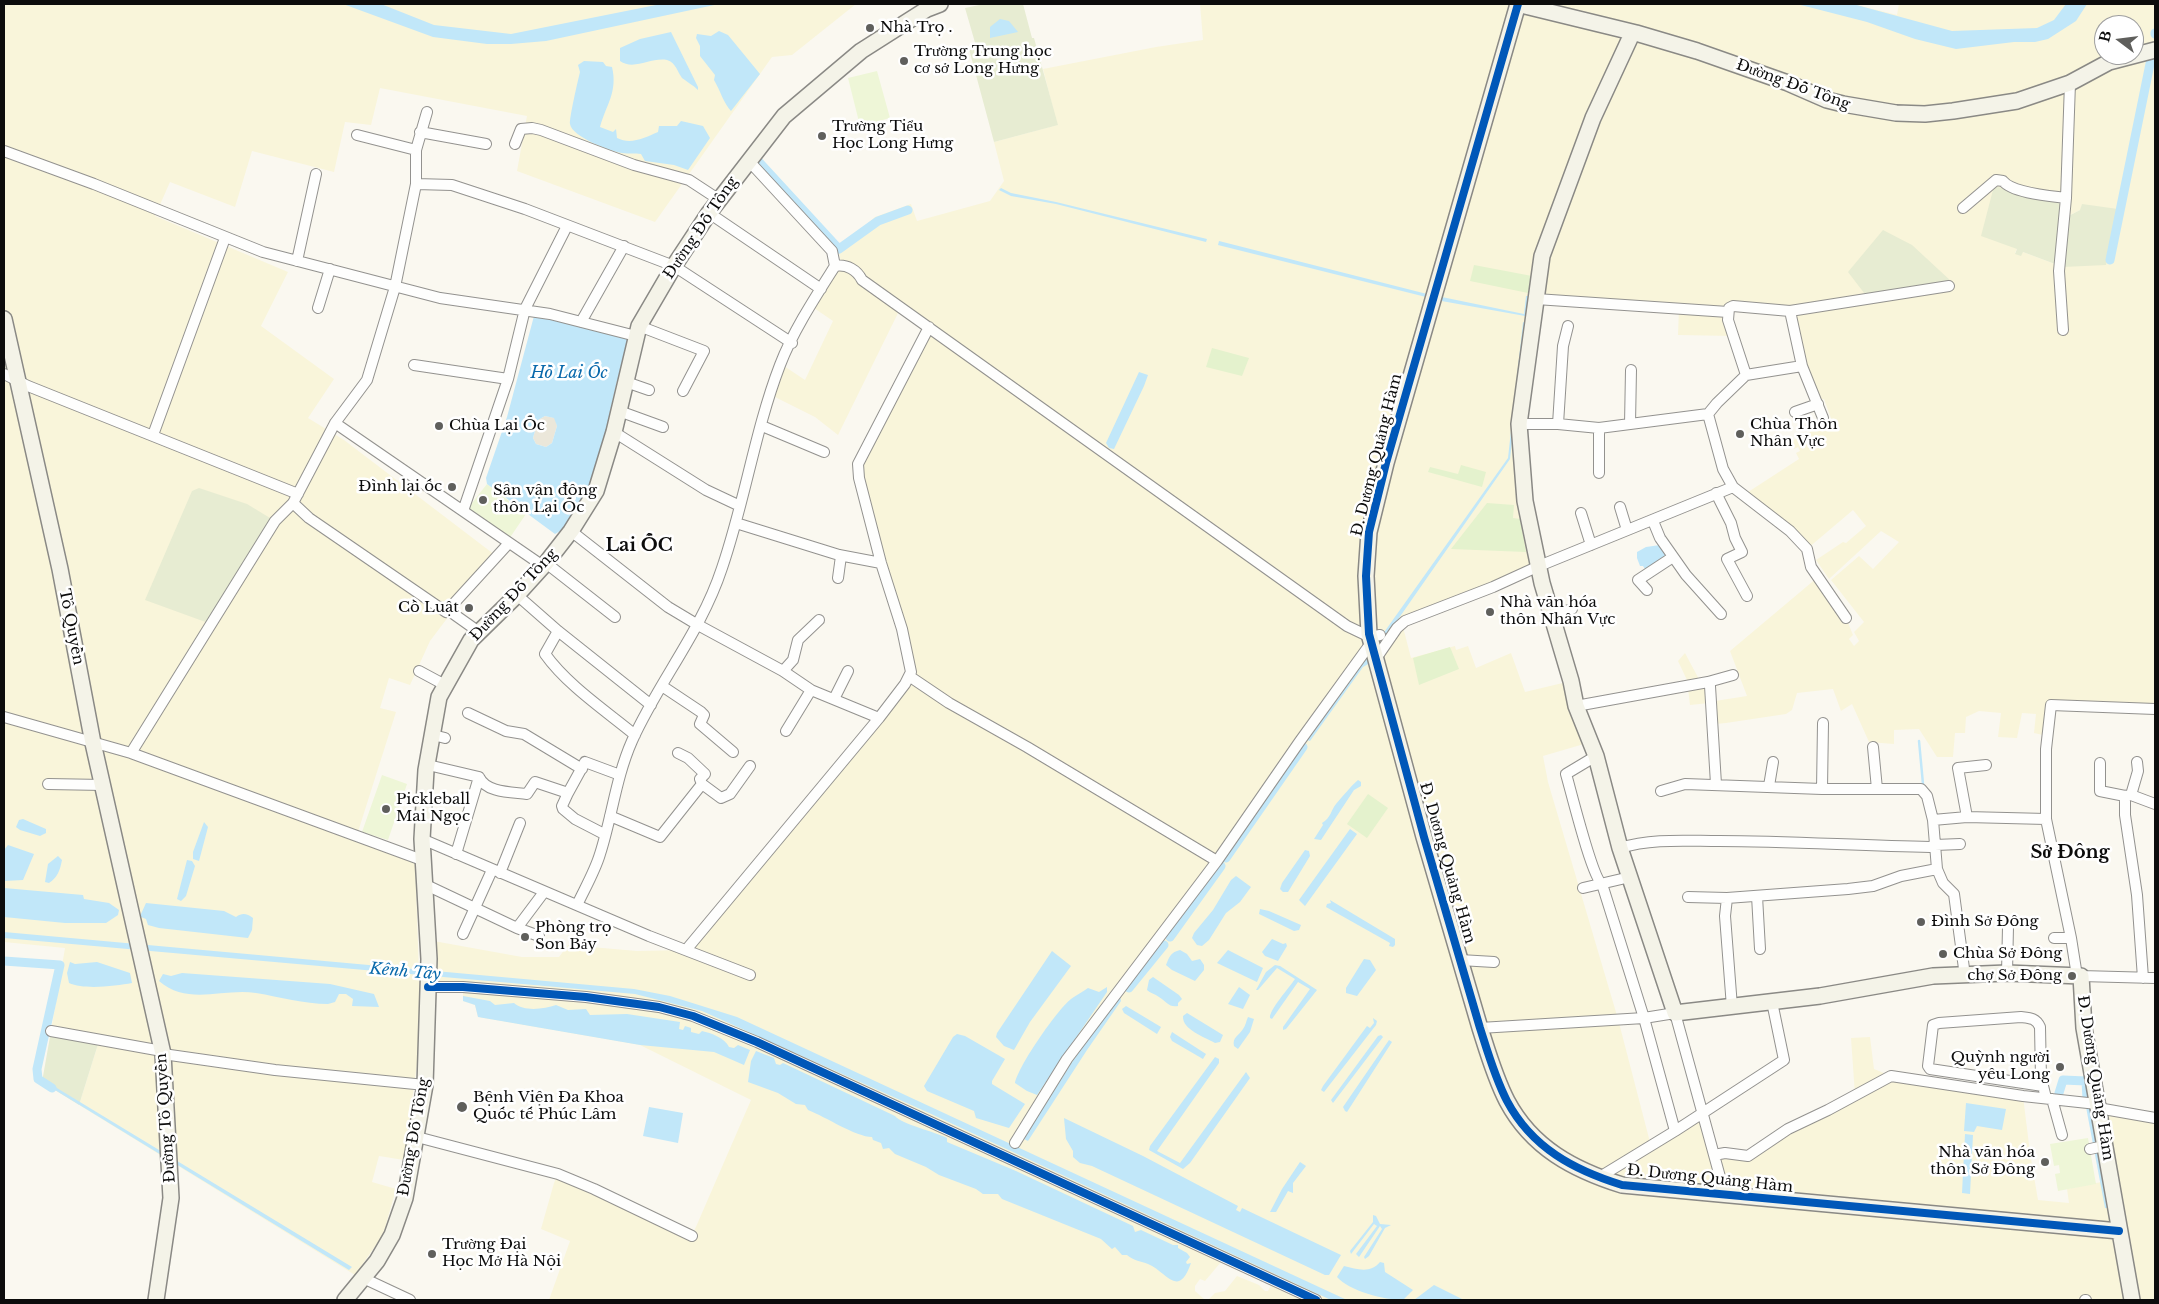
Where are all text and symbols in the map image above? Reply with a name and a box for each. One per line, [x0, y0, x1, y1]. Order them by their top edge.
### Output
north arrow [2094, 15, 2144, 65]
place label: Nhà Trọ . [880, 19, 953, 37]
marker: Nhà Trọ . [864, 22, 876, 34]
text: B [2095, 29, 2116, 44]
place label: Trường Trung học cơ sở Long Hưng [914, 43, 1052, 78]
marker: Trường Trung học cơ sở Long Hưng [898, 55, 910, 67]
street label: Đường Đỗ Tông [1734, 56, 1852, 114]
place label: Trường Tiểu Học Long Hưng [832, 118, 953, 153]
marker: Trường Tiểu Học Long Hưng [816, 130, 828, 142]
street label: Đường Đỗ Tông [660, 173, 742, 283]
water label: Hồ Lai Ốc [530, 363, 608, 383]
street label: Đ. Dương Quảng Hàm [1348, 372, 1406, 538]
place label: Chùa Thôn Nhân Vực [1750, 416, 1838, 451]
place label: Chùa Lại Ốc [449, 417, 545, 435]
marker: Chùa Lại Ốc [433, 420, 445, 432]
marker: Chùa Thôn Nhân Vực [1734, 428, 1746, 440]
place label: Đình lại ốc [358, 478, 442, 496]
marker: Đình lại ốc [446, 481, 458, 493]
place label: Sân vận động thôn Lại Ốc [493, 482, 597, 517]
marker: Sân vận động thôn Lại Ốc [477, 494, 489, 506]
district label: Lai ỐC [606, 535, 672, 557]
street label: Đường Đỗ Tông [467, 545, 561, 645]
street label: Tô Quyền [55, 588, 87, 666]
place label: Nhà văn hóa thôn Nhân Vực [1500, 594, 1615, 629]
place label: Cồ Luật [398, 599, 459, 617]
marker: Cồ Luật [463, 602, 475, 614]
marker: Nhà văn hóa thôn Nhân Vực [1484, 606, 1496, 618]
street label: Đ. Dương Quảng Hàm [1415, 780, 1479, 946]
place label: Pickleball Mai Ngọc [396, 791, 470, 826]
marker: Pickleball Mai Ngọc [380, 803, 392, 815]
district label: Sở Đông [2030, 842, 2110, 864]
place label: Đình Sở Đông [1931, 913, 2039, 931]
marker: Đình Sở Đông [1915, 916, 1927, 928]
place label: Phòng trọ Son Bảy [535, 919, 612, 954]
marker: Phòng trọ Son Bảy [519, 931, 531, 943]
place label: Chùa Sở Đông [1953, 945, 2062, 963]
marker: Chùa Sở Đông [1937, 948, 1949, 960]
water label: Kênh Tây [368, 959, 442, 985]
place label: chợ Sở Đông [1967, 967, 2062, 985]
marker: chợ Sở Đông [2066, 970, 2078, 982]
street label: Đ. Dương Quảng Hàm [2073, 994, 2117, 1162]
place label: Quỳnh người yêu Long [1951, 1049, 2050, 1084]
street label: Đường Tô Quyền [152, 1053, 180, 1183]
marker: Quỳnh người yêu Long [2054, 1061, 2066, 1073]
street label: Đường Đỗ Tông [395, 1076, 433, 1198]
place label: Bệnh Viện Đa Khoa Quốc tế Phúc Lâm [473, 1089, 624, 1124]
marker: Bệnh Viện Đa Khoa Quốc tế Phúc Lâm [455, 1100, 469, 1114]
place label: Nhà văn hóa thôn Sở Đông [1930, 1144, 2035, 1179]
marker: Nhà văn hóa thôn Sở Đông [2039, 1156, 2051, 1168]
street label: Đ. Dương Quảng Hàm [1626, 1161, 1794, 1197]
place label: Trường Đại Học Mở Hà Nội [442, 1236, 561, 1271]
marker: Trường Đại Học Mở Hà Nội [426, 1248, 438, 1260]

